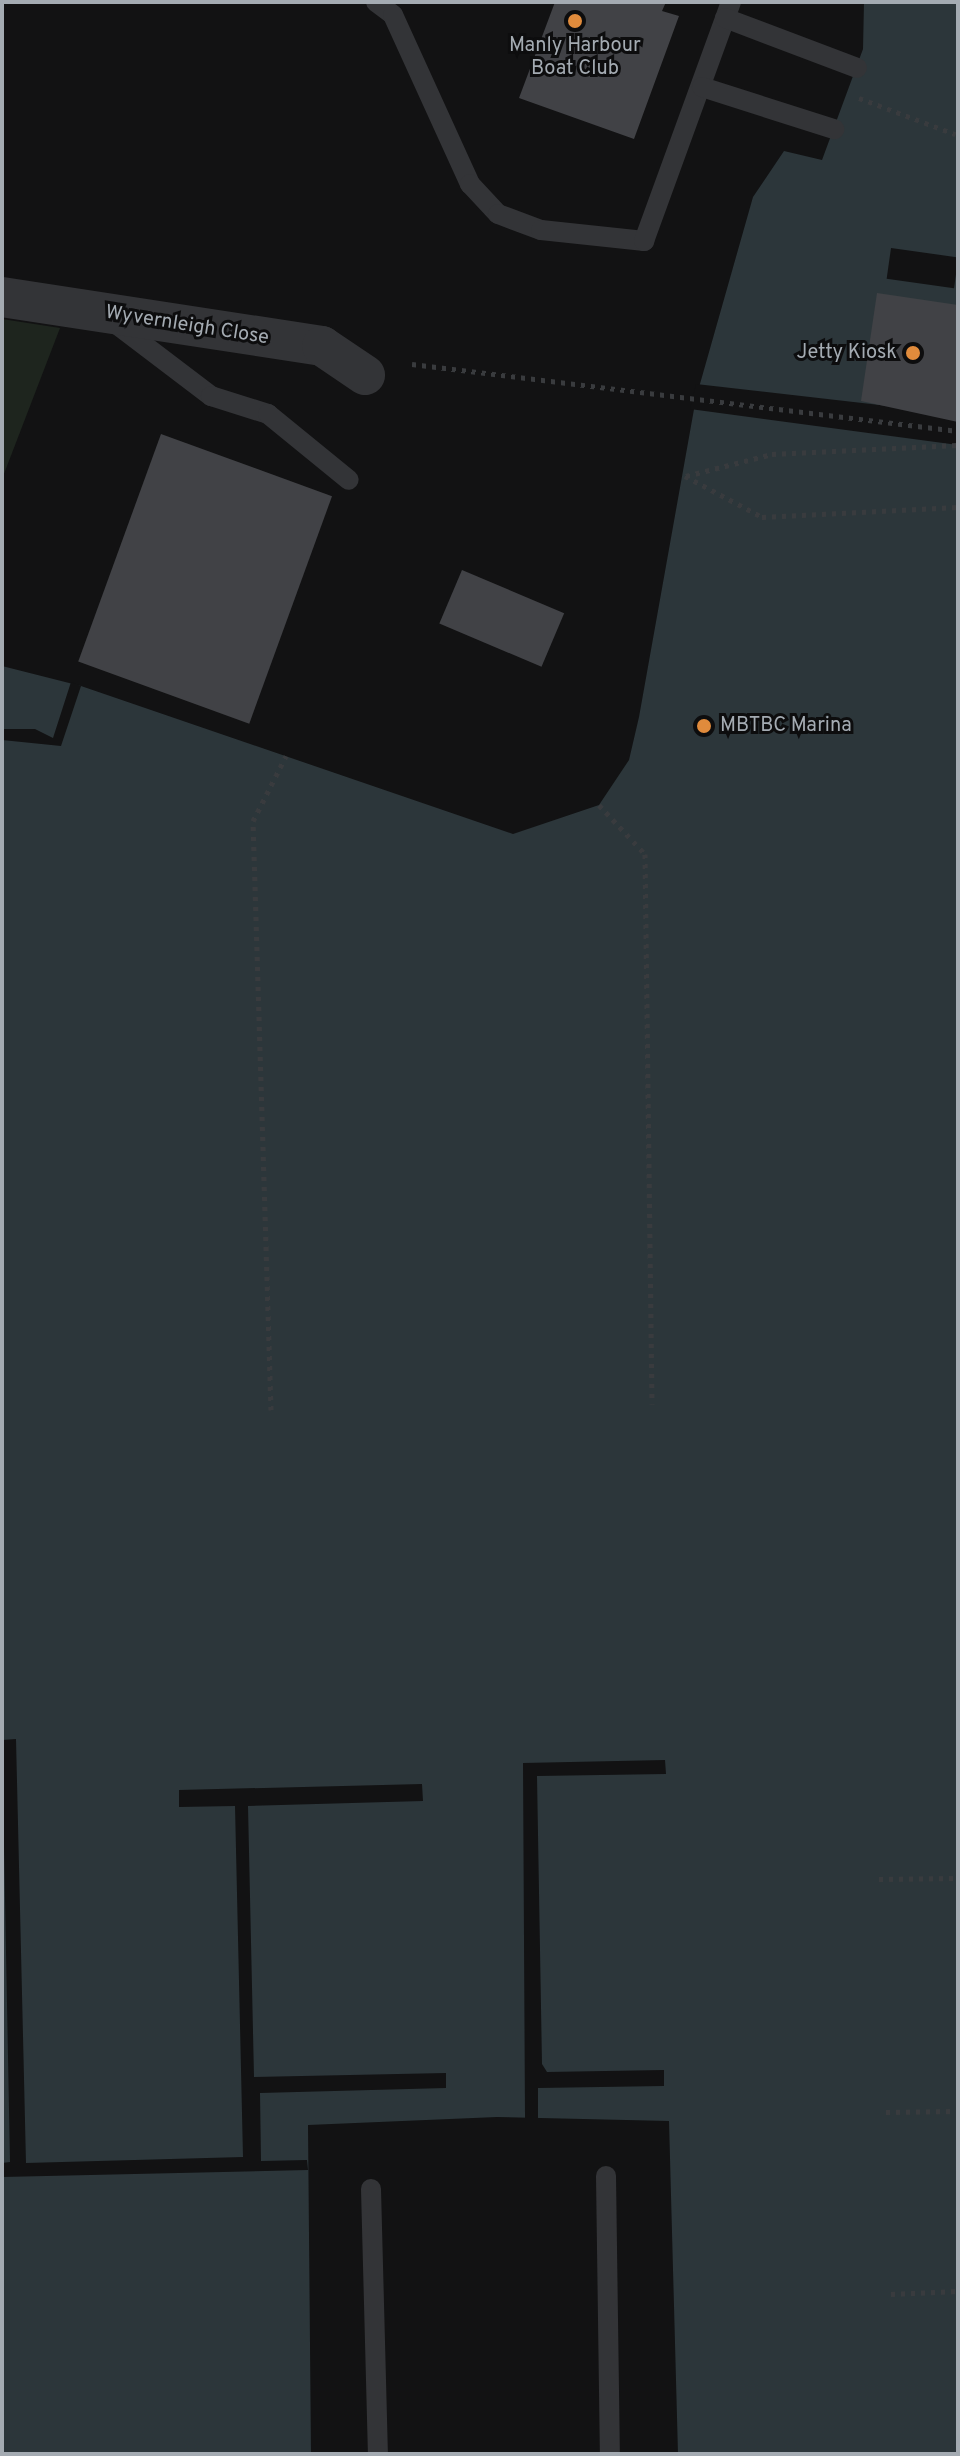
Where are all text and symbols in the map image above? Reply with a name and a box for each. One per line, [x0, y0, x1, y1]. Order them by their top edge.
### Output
marker: Manly Harbour Boat Club [566, 12, 584, 30]
place label: Manly Harbour Boat Club [509, 34, 641, 81]
street label: Wyvernleigh Close [104, 301, 270, 351]
place label: Jetty Kiosk [797, 341, 897, 365]
marker: Jetty Kiosk [904, 344, 922, 362]
place label: MBTBC Marina [720, 714, 852, 738]
marker: MBTBC Marina [695, 717, 713, 735]

